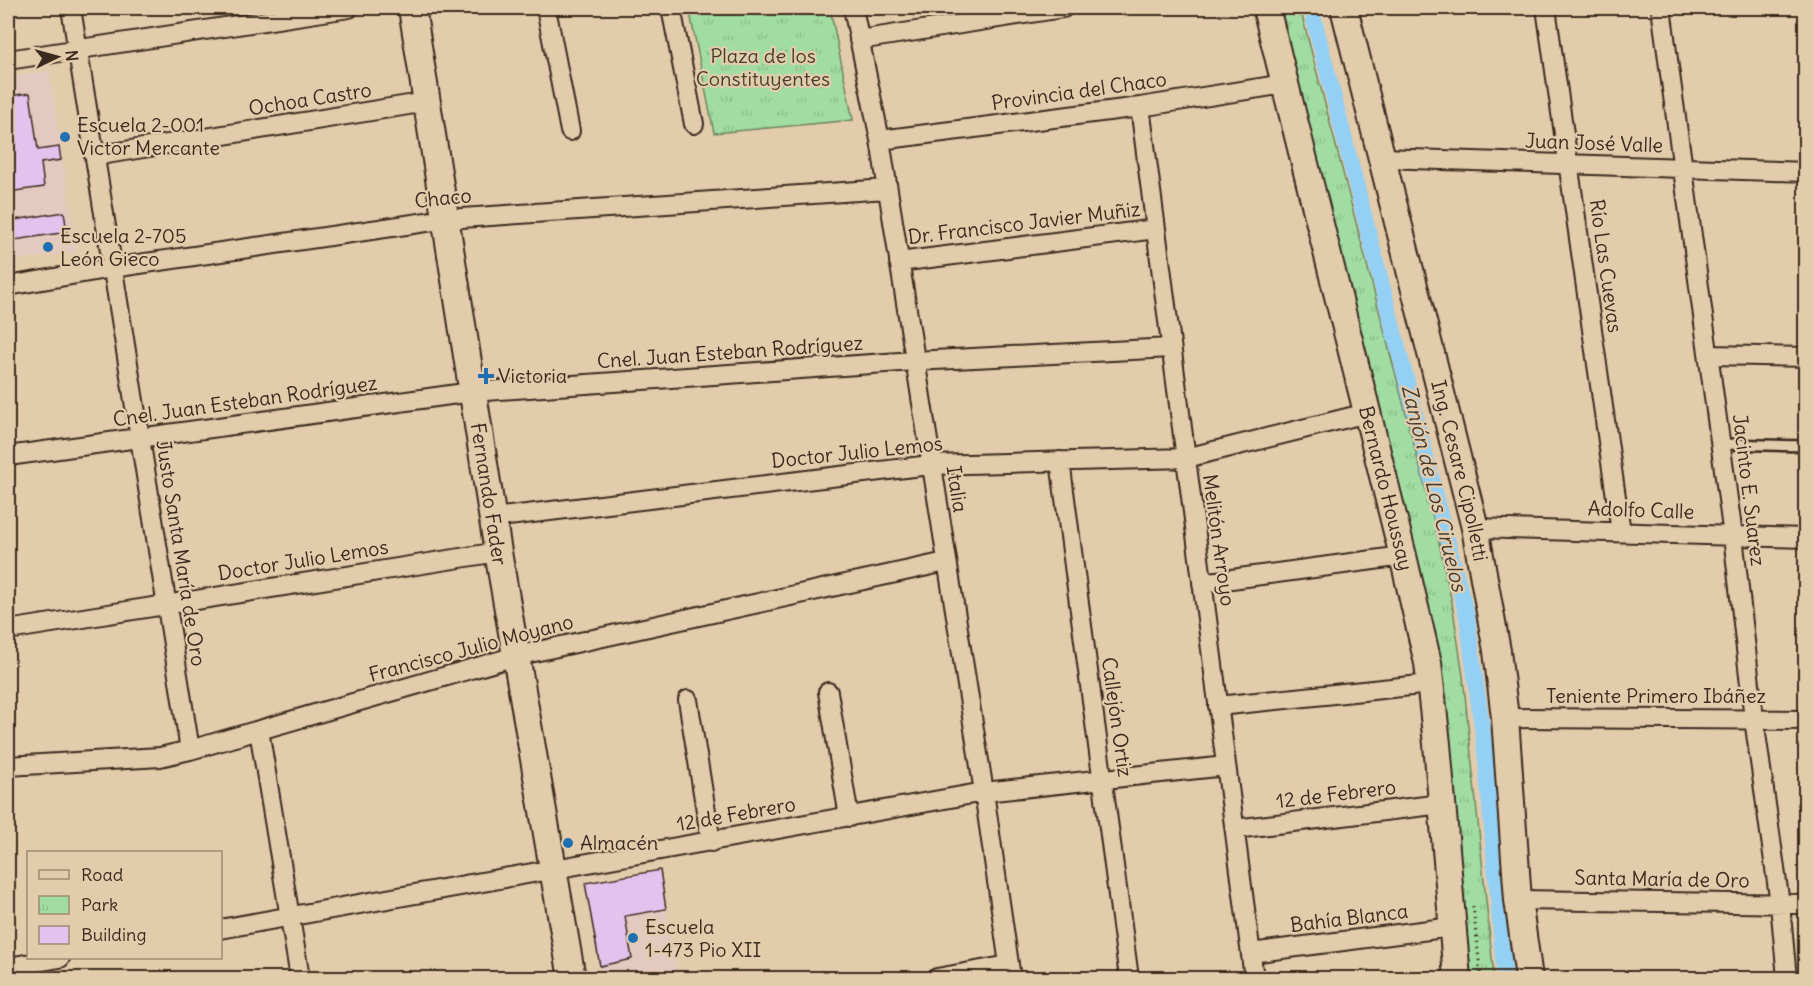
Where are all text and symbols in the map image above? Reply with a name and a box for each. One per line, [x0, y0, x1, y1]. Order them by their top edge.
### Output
north arrow [27, 27, 87, 87]
park label: Plaza de los Constituyentes [696, 43, 830, 91]
text: N [61, 49, 82, 62]
street label: Provincia del Chaco [990, 66, 1168, 115]
street label: Ochoa Castro [247, 76, 373, 121]
place label: Escuela 2-001 Victor Mercante [77, 112, 220, 160]
street label: Juan José Valle [1524, 128, 1664, 157]
marker: Escuela 2-001 Victor Mercante [58, 130, 72, 144]
street label: Chaco [413, 182, 473, 213]
street label: Dr. Francisco Javier Muñiz [906, 196, 1142, 249]
street label: Río Las Cuevas [1585, 198, 1628, 334]
place label: Escuela 2-705 León Gieco [60, 223, 187, 271]
marker: Escuela 2-705 León Gieco [41, 240, 55, 254]
street label: Cnel. Juan Esteban Rodríguez [596, 330, 864, 373]
place label: Victoria [498, 363, 567, 388]
marker: Victoria [479, 369, 493, 383]
street label: Cnel. Juan Esteban Rodríguez [111, 370, 379, 431]
street label: Ing. Cesare Cipolletti [1426, 377, 1494, 563]
water label: Zanjón de Los Ciruelos [1396, 382, 1474, 595]
street label: Bernardo Houssay [1354, 403, 1419, 573]
street label: Jacinto E. Suarez [1728, 413, 1771, 567]
street label: Fernando Fader [466, 421, 513, 567]
street label: Doctor Julio Lemos [770, 430, 944, 473]
street label: Justo Santa María de Oro [151, 438, 212, 668]
street label: Italia [941, 464, 973, 514]
street label: Melitón Arroyo [1198, 472, 1241, 608]
street label: Adolfo Calle [1587, 495, 1695, 524]
street label: Doctor Julio Lemos [216, 534, 390, 585]
street label: Francisco Julio Moyano [366, 608, 576, 687]
street label: Callejón Ortiz [1097, 655, 1138, 778]
street label: Teniente Primero Ibáñez [1546, 683, 1766, 708]
street label: 12 de Febrero [1275, 774, 1397, 813]
street label: 12 de Febrero [674, 791, 797, 836]
place label: Almacén [580, 830, 658, 855]
marker: Almacén [561, 836, 575, 850]
legend [27, 851, 222, 959]
text: Road [81, 863, 124, 886]
street label: Santa María de Oro [1574, 864, 1750, 893]
text: Park [81, 893, 118, 916]
street label: Bahía Blanca [1288, 898, 1409, 937]
place label: Escuela 1-473 Pio XII [645, 914, 761, 962]
text: Building [81, 923, 146, 946]
marker: Escuela 1-473 Pio XII [626, 931, 640, 945]

